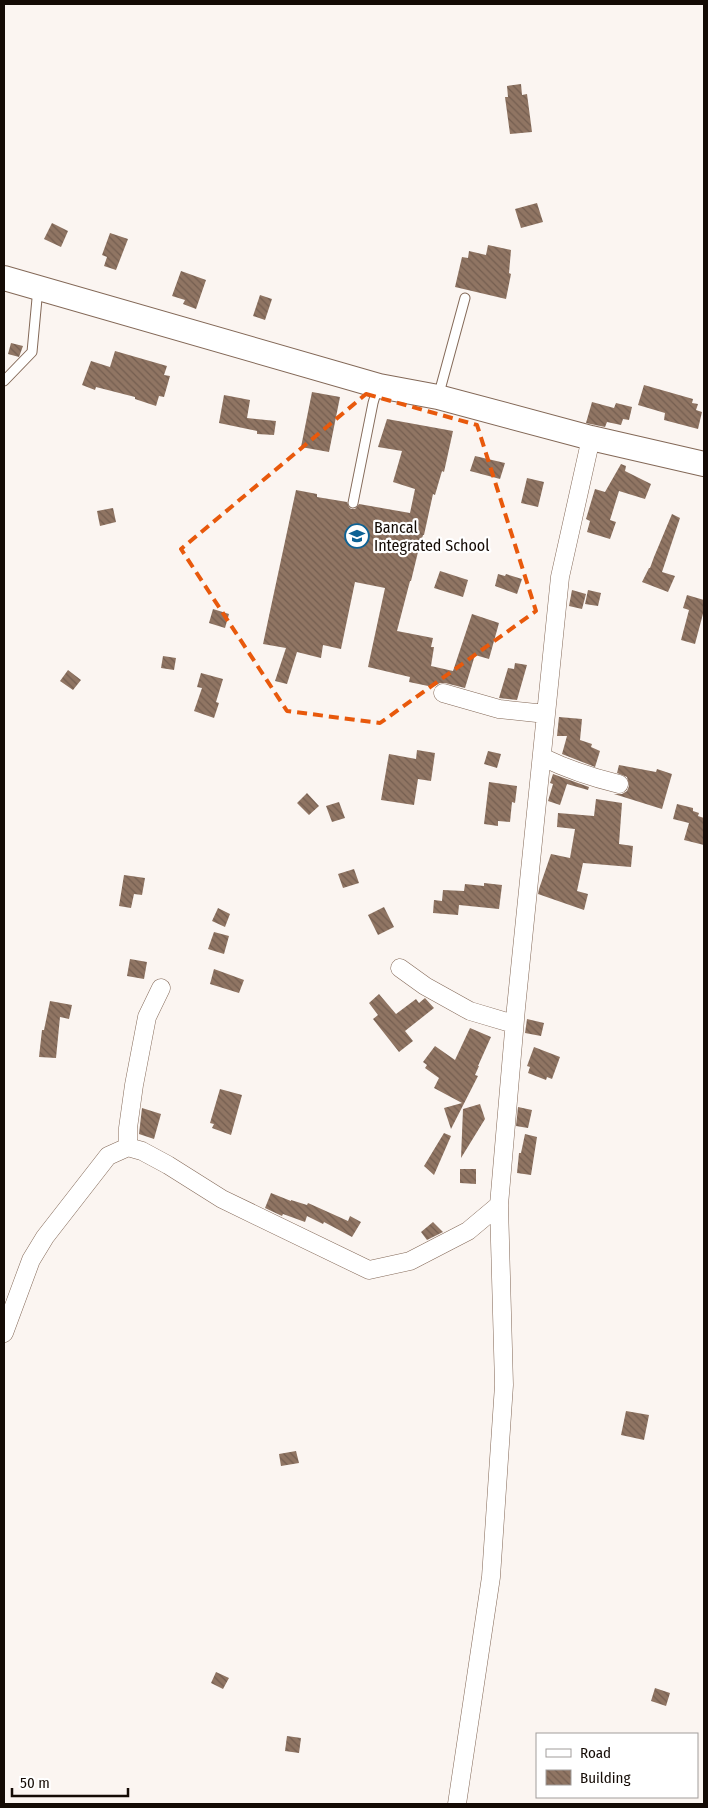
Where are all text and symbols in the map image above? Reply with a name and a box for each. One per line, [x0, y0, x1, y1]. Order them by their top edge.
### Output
place label: Bancal Integrated School [374, 518, 489, 555]
school or university icon: Bancal Integrated School [344, 523, 370, 549]
legend [536, 1733, 698, 1798]
text: Road [580, 1744, 611, 1762]
scale bar [12, 1766, 129, 1798]
text: Building [580, 1769, 631, 1787]
text: 50 m [20, 1774, 50, 1792]

